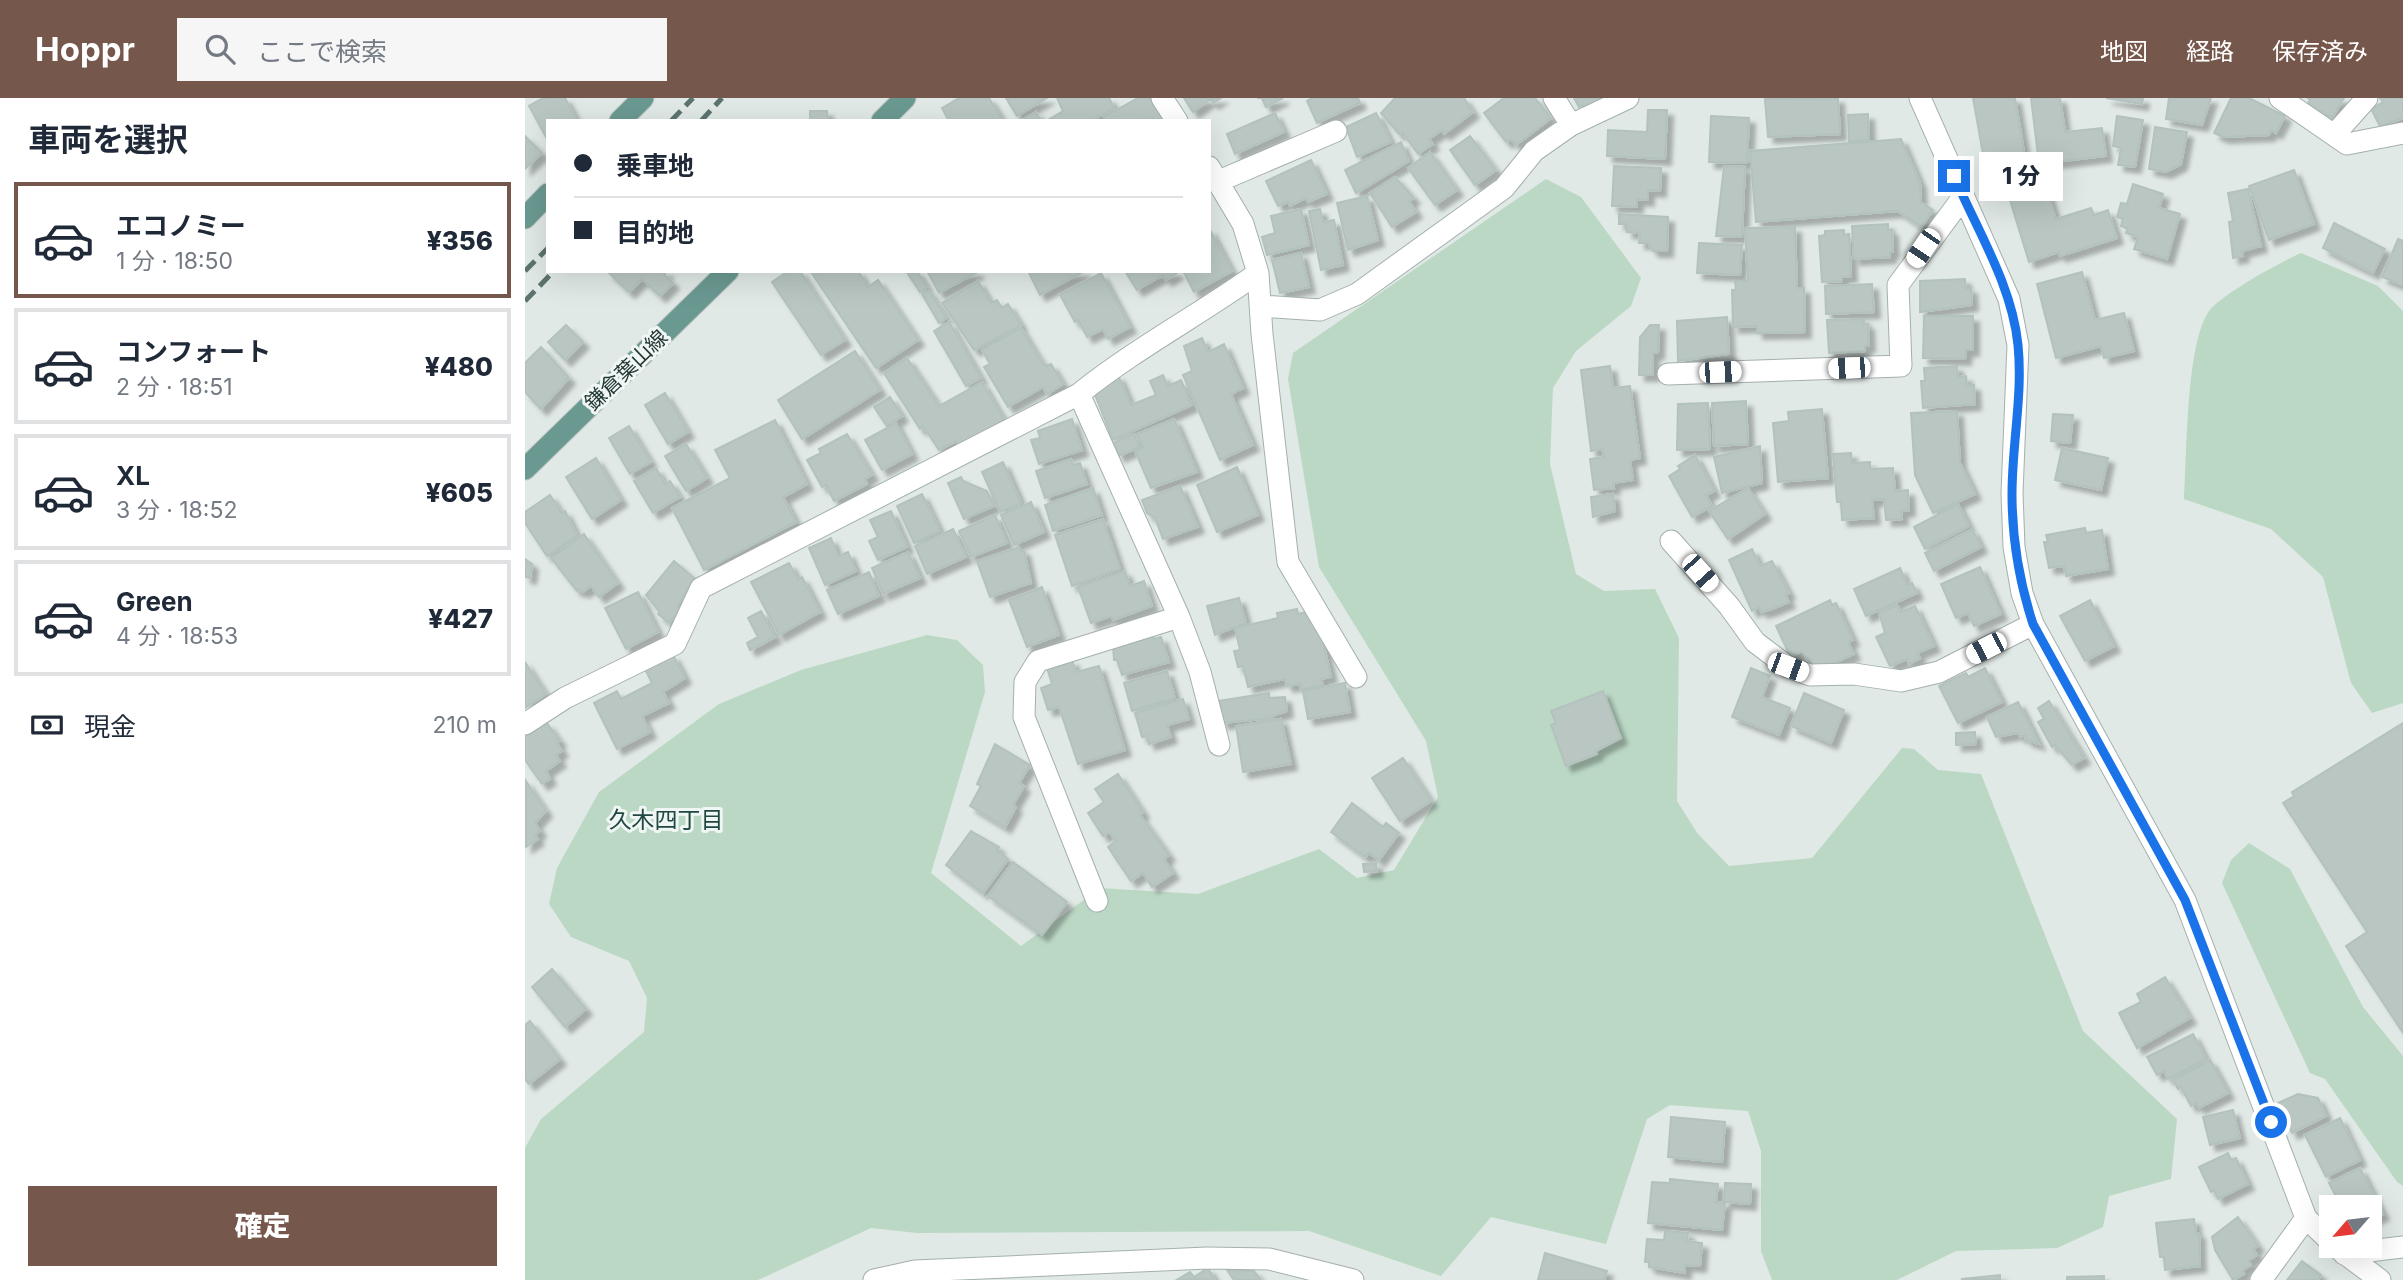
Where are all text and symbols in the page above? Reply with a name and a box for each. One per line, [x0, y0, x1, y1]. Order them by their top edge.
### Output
search box [177, 18, 667, 81]
text: Hoppr [35, 29, 135, 69]
icon: search [201, 30, 239, 68]
text: ここで検索 [257, 36, 387, 67]
text: 地図 [2100, 37, 2148, 66]
text: 経路 [2186, 37, 2234, 66]
text: 保存済み [2272, 37, 2368, 66]
text: 車両を選択 [28, 120, 188, 159]
text: 乗車地 [616, 150, 694, 181]
callout: 1 分 [1979, 152, 2063, 200]
route end [1938, 160, 1970, 192]
text: 1 分 [2002, 162, 2040, 190]
icon: car [32, 209, 95, 272]
text: エコノミー [116, 210, 246, 241]
text: 目的地 [616, 217, 694, 248]
text: ¥356 [427, 225, 493, 256]
car [1903, 225, 1944, 271]
text: 1 分 · 18:50 [116, 247, 233, 275]
street label: 鎌倉葉山線 [580, 325, 672, 415]
icon: car [32, 335, 95, 398]
text: コンフォート [116, 336, 271, 367]
text: ¥480 [425, 351, 493, 382]
car [1828, 357, 1871, 379]
car [1699, 361, 1742, 383]
text: 2 分 · 18:51 [116, 373, 233, 401]
text: XL [116, 460, 150, 491]
icon: car [32, 461, 95, 524]
text: ¥605 [426, 477, 493, 508]
text: 3 分 · 18:52 [116, 496, 237, 524]
car [1679, 550, 1722, 596]
text: Green [116, 586, 193, 617]
icon: car [32, 587, 95, 650]
text: ¥427 [428, 603, 493, 634]
text: 4 分 · 18:53 [116, 622, 238, 650]
car [1963, 629, 2010, 667]
car [1765, 650, 1812, 684]
icon: cash [28, 706, 66, 744]
text: 現金 [84, 711, 136, 742]
text: 210 m [432, 711, 497, 739]
district label: 久木四丁目 [609, 806, 724, 834]
route start [2255, 1106, 2287, 1138]
button: 確定 [28, 1186, 497, 1266]
north arrow [2319, 1195, 2382, 1258]
map controls [2319, 1195, 2382, 1258]

